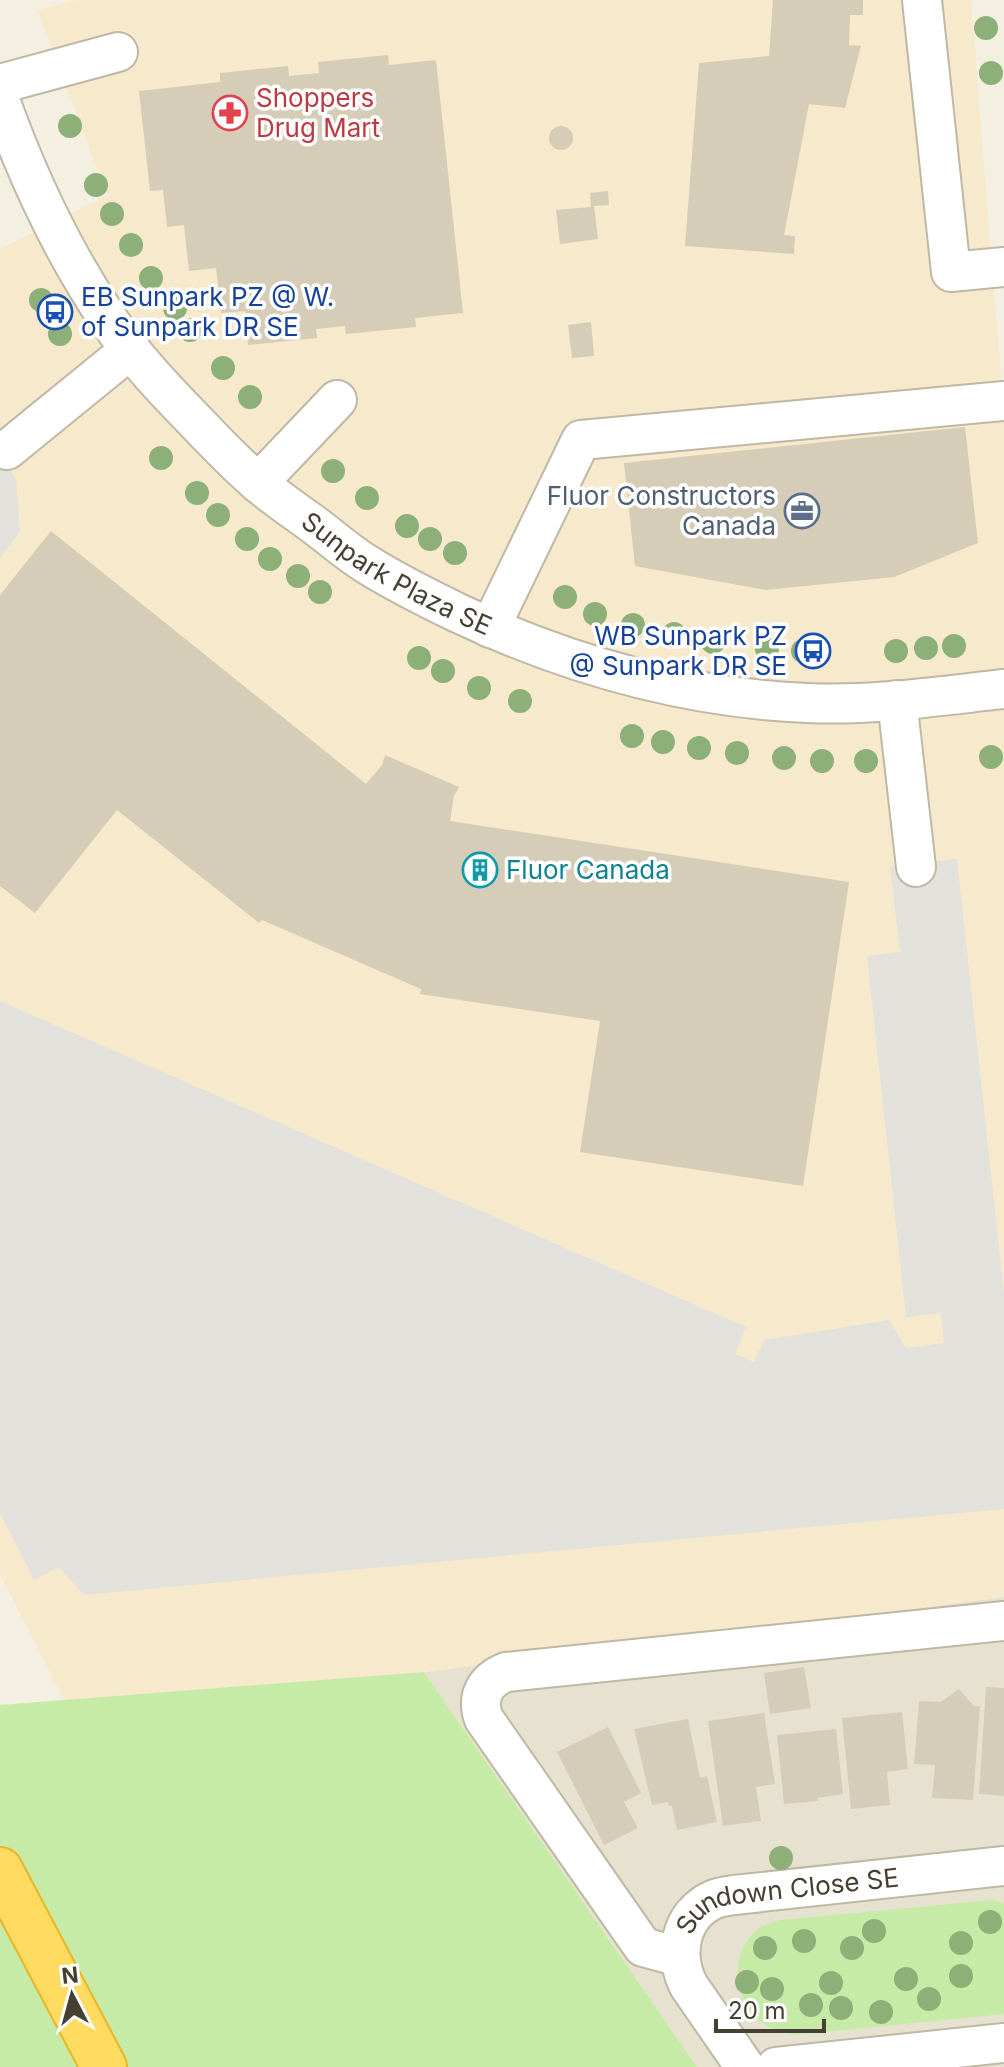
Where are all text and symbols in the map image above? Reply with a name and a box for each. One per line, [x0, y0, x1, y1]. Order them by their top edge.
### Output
place label: Shoppers Drug Mart [256, 82, 380, 143]
pharmacy icon: Shoppers Drug Mart [211, 94, 249, 132]
place label: EB Sunpark PZ @ W. of Sunpark DR SE [81, 281, 334, 342]
bus stop icon: EB Sunpark PZ @ W. of Sunpark DR SE [36, 293, 74, 331]
place label: Fluor Constructors Canada [547, 480, 776, 541]
office icon: Fluor Constructors Canada [783, 492, 821, 530]
street label: Sunpark Plaza SE [296, 505, 497, 641]
place label: WB Sunpark PZ @ Sunpark DR SE [569, 620, 787, 681]
bus stop icon: WB Sunpark PZ @ Sunpark DR SE [794, 632, 832, 670]
building icon: Fluor Canada [461, 851, 499, 889]
place label: Fluor Canada [506, 854, 670, 885]
street label: Sundown Close SE [669, 1861, 900, 1939]
north arrow [32, 1955, 112, 2035]
text: N [60, 1961, 80, 1989]
scale bar [716, 1983, 824, 2033]
text: 20 m [728, 1996, 786, 2025]

